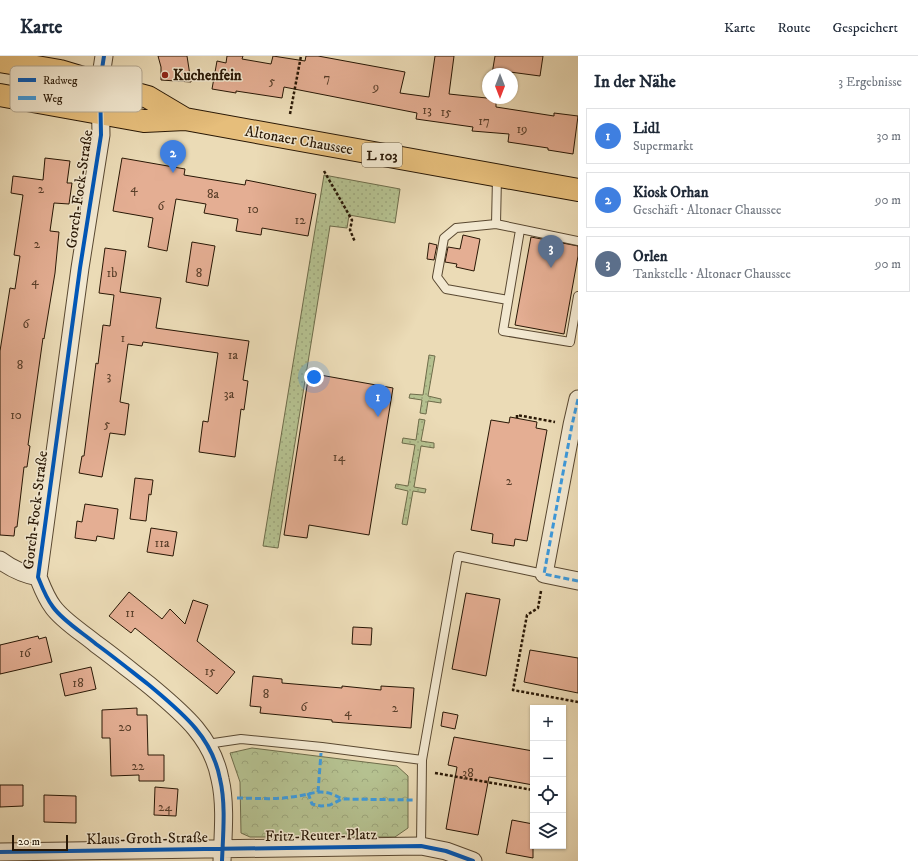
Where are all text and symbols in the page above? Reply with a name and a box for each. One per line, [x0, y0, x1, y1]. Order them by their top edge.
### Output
text: Karte [20, 16, 62, 39]
text: Karte [724, 19, 755, 37]
text: Route [777, 19, 810, 37]
text: Gespeichert [832, 19, 898, 37]
legend [10, 66, 142, 112]
place label: Kuchenfein [173, 66, 242, 85]
north arrow [482, 68, 518, 104]
marker: Kuchenfein [160, 70, 170, 80]
house number: 7 [324, 70, 331, 86]
text: In der Nähe [594, 71, 676, 93]
house number: 5 [269, 73, 276, 89]
text: Radweg [43, 74, 78, 88]
text: 3 Ergebnisse [838, 74, 902, 90]
house number: 9 [372, 79, 379, 95]
text: Weg [42, 92, 63, 106]
house number: 13 [422, 102, 432, 118]
house number: 15 [440, 104, 452, 120]
house number: 17 [478, 113, 490, 129]
text: Lidl [633, 119, 660, 138]
house number: 19 [516, 121, 528, 137]
street label: Altonaer Chaussee [243, 122, 354, 159]
text: 1 [606, 128, 610, 144]
text: 30 m [877, 128, 901, 144]
street label: Gorch-Fock-Straße [62, 129, 97, 250]
text: Supermarkt [633, 138, 693, 154]
pin: 2 [160, 140, 186, 173]
road number: L 103 [362, 143, 402, 167]
house number: 4 [130, 180, 138, 196]
house number: 2 [38, 181, 45, 197]
text: Kiosk Orhan [633, 183, 709, 202]
house number: 8a [207, 186, 219, 202]
text: 2 [605, 192, 611, 208]
text: 90 m [875, 192, 901, 208]
house number: 6 [158, 198, 166, 214]
house number: 10 [247, 201, 259, 217]
text: Geschäft · Altonaer Chaussee [633, 202, 781, 218]
house number: 12 [294, 212, 306, 228]
pin: 3 [538, 235, 564, 268]
house number: 2 [34, 236, 41, 252]
text: Orlen [633, 247, 668, 266]
text: 3 [606, 256, 610, 272]
text: 90 m [875, 256, 901, 272]
house number: 1b [107, 265, 117, 281]
house number: 8 [196, 265, 202, 281]
text: Tankstelle · Altonaer Chaussee [633, 266, 791, 282]
house number: 4 [31, 273, 39, 289]
house number: 6 [23, 316, 31, 332]
house number: 1 [121, 330, 126, 346]
house number: 1a [228, 347, 239, 363]
house number: 8 [17, 357, 23, 373]
your location [304, 367, 324, 387]
house number: 3 [107, 368, 112, 384]
pin: 1 [365, 384, 391, 417]
house number: 3a [224, 386, 235, 402]
house number: 10 [10, 407, 22, 423]
house number: 5 [104, 416, 111, 432]
house number: 14 [333, 449, 346, 465]
street label: Gorch-Fock-Straße [19, 450, 52, 571]
house number: 2 [506, 473, 513, 489]
house number: 11a [154, 535, 170, 551]
house number: 11 [125, 605, 135, 621]
house number: 16 [19, 645, 32, 661]
house number: 15 [204, 663, 216, 679]
house number: 18 [72, 675, 84, 691]
house number: 8 [263, 686, 269, 702]
house number: 6 [301, 699, 309, 715]
house number: 2 [392, 700, 399, 716]
house number: 4 [344, 704, 352, 720]
map controls [530, 705, 566, 849]
button: + [530, 705, 566, 741]
house number: 20 [118, 719, 132, 735]
button: − [530, 741, 566, 777]
house number: 22 [132, 758, 145, 774]
house number: 38 [462, 765, 474, 781]
button: locate [530, 777, 566, 813]
house number: 24 [158, 799, 172, 815]
button: layers [530, 813, 566, 849]
street label: Fritz-Reuter-Platz [265, 825, 378, 846]
street label: Klaus-Groth-Straße [86, 828, 208, 849]
scale bar [12, 833, 68, 852]
text: 20 m [18, 835, 40, 849]

